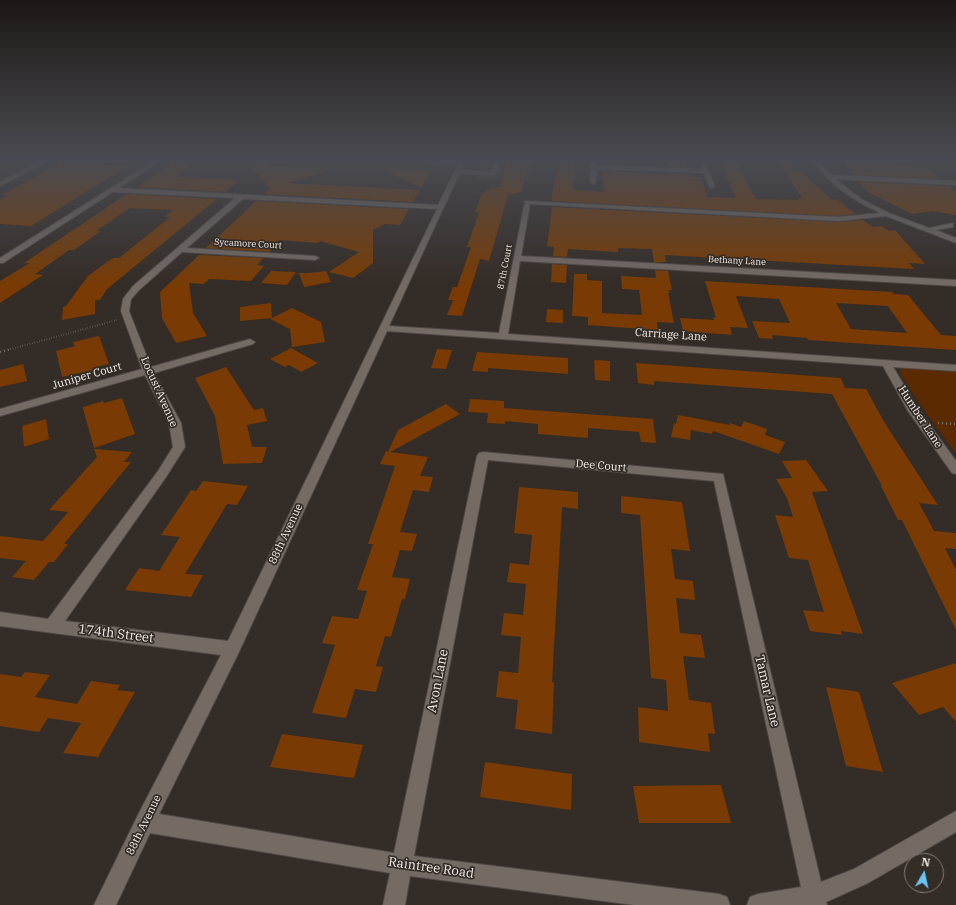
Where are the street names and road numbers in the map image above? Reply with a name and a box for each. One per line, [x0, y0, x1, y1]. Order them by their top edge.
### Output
street label: Sycamore Court [214, 237, 282, 251]
street label: 87th Court [495, 244, 515, 290]
street label: Bethany Lane [708, 254, 766, 268]
street label: Carriage Lane [635, 326, 707, 344]
street label: Locust Avenue [138, 355, 180, 429]
street label: Juniper Court [51, 360, 123, 392]
street label: Humber Lane [895, 383, 945, 451]
street label: Dee Court [575, 457, 627, 475]
street label: 88th Avenue [266, 502, 306, 566]
street label: 174th Street [78, 622, 154, 646]
street label: Avon Lane [424, 648, 452, 714]
street label: Tamar Lane [751, 653, 783, 729]
street label: 88th Avenue [124, 793, 164, 857]
street label: Raintree Road [387, 854, 475, 882]

